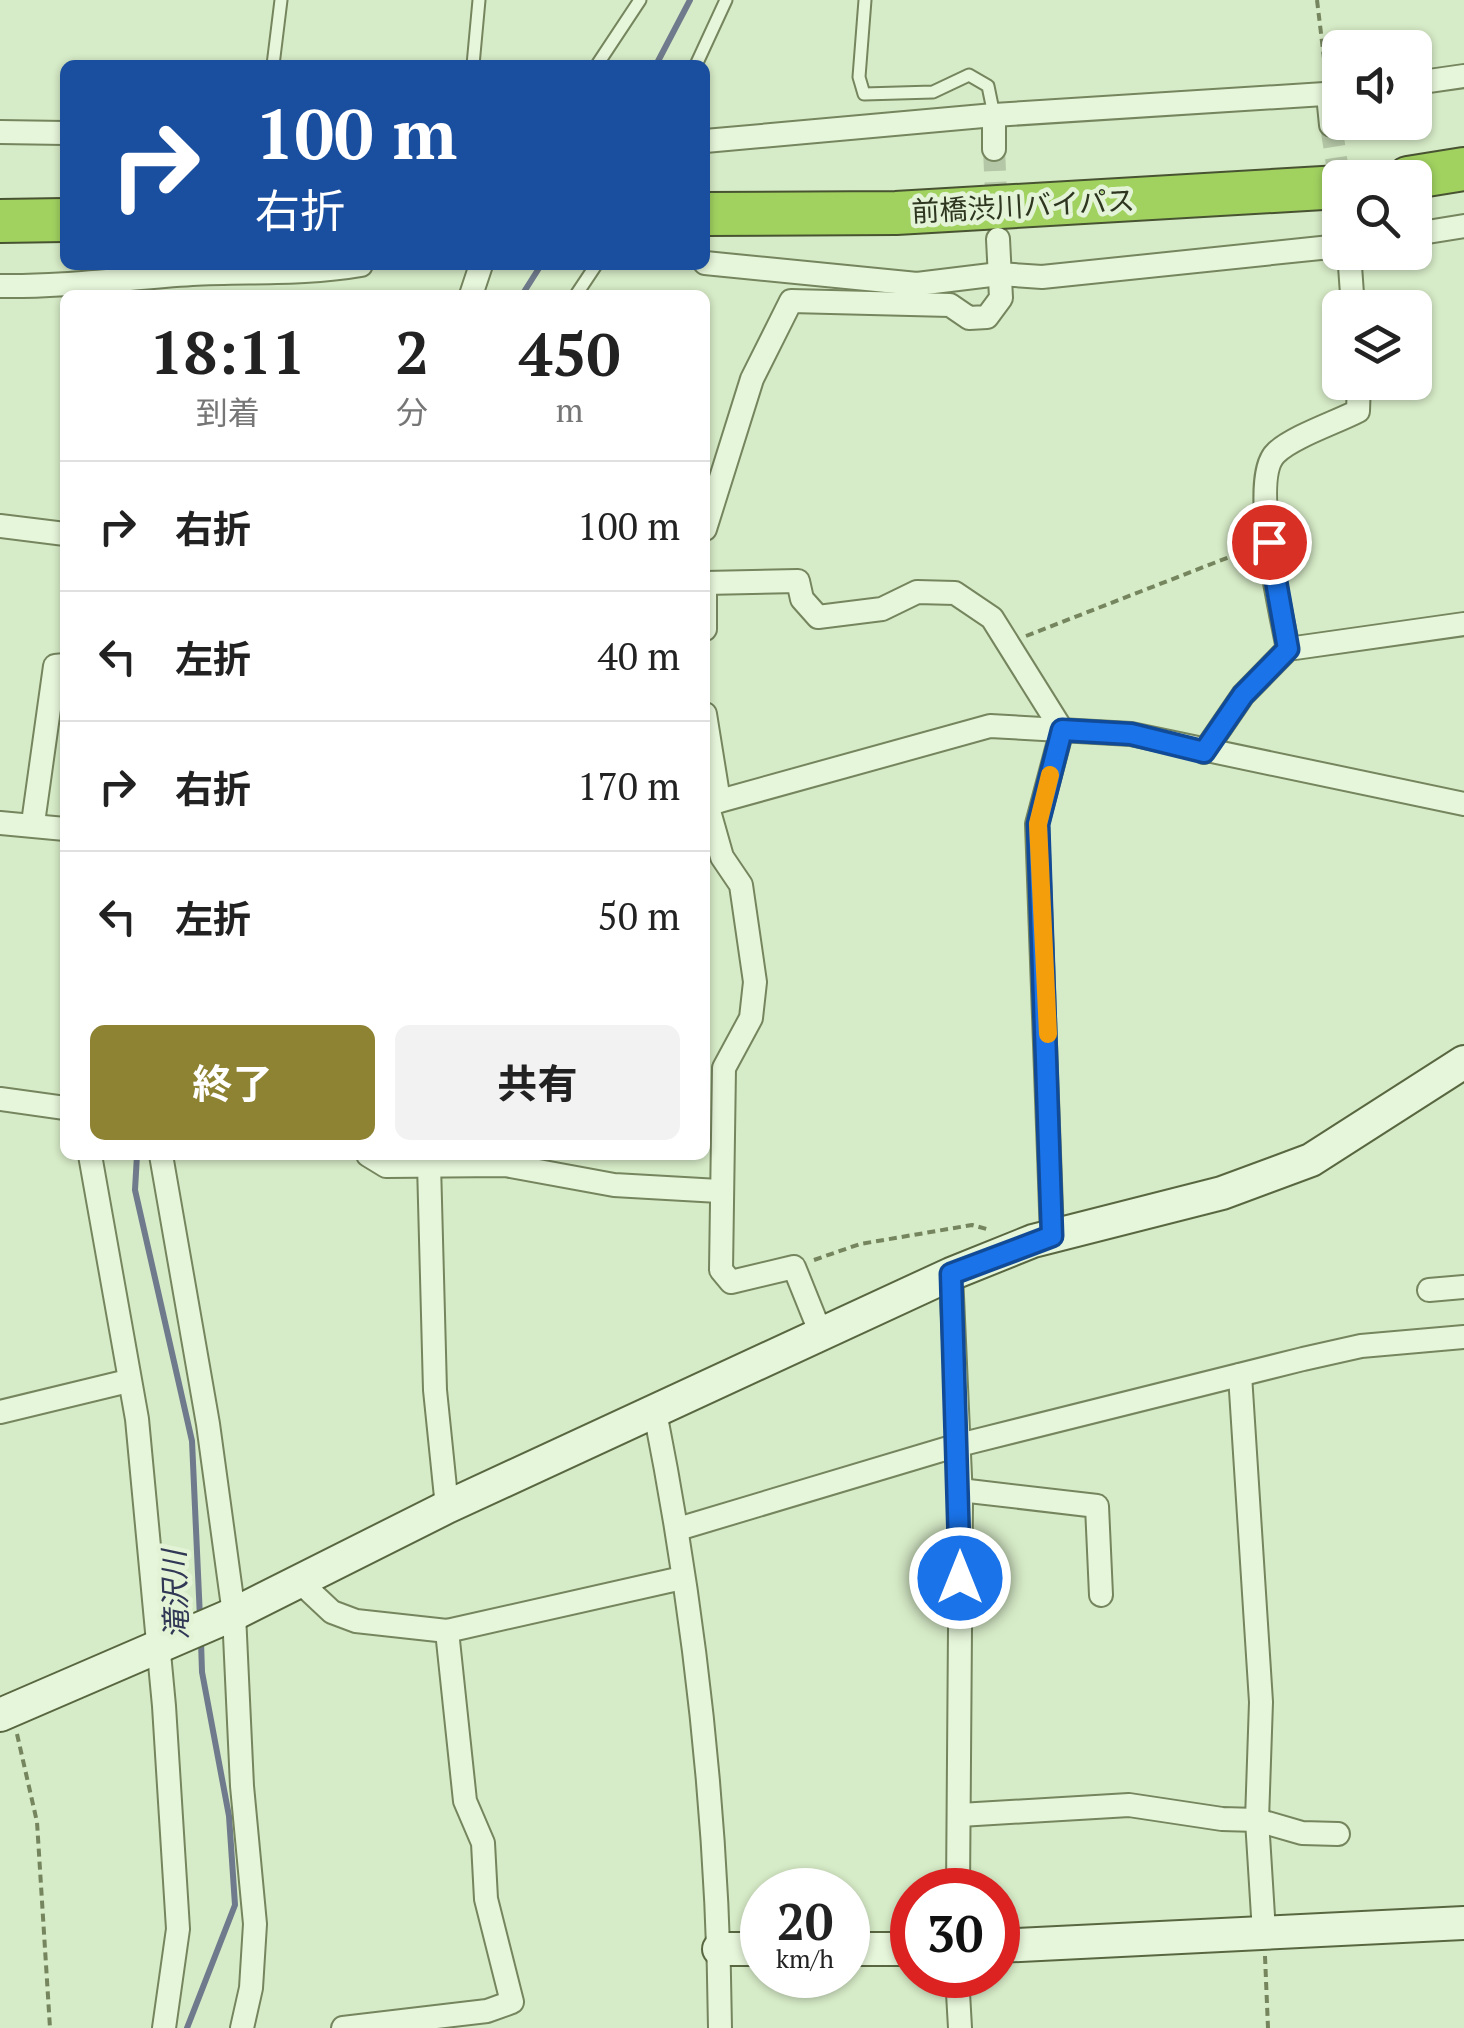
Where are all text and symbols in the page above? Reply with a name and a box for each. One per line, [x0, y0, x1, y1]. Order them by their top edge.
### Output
map controls [1322, 30, 1432, 400]
button: sound [1322, 30, 1432, 140]
text: 100 m [255, 86, 457, 179]
icon: right [90, 100, 220, 230]
button: search [1322, 160, 1432, 270]
text: 右折 [255, 180, 345, 240]
street label: 前橋渋川バイパス [910, 181, 1136, 230]
button: layers [1322, 290, 1432, 400]
text: 18:11 [150, 312, 306, 391]
text: 2 [395, 312, 429, 391]
text: 450 [519, 314, 620, 393]
text: m [556, 389, 583, 431]
text: 到着 [196, 391, 260, 433]
text: 分 [396, 391, 428, 433]
icon: right [90, 499, 145, 554]
pin [1227, 500, 1312, 585]
text: 100 m [577, 501, 680, 551]
text: 右折 [175, 504, 251, 554]
icon: arrive [1242, 515, 1297, 570]
icon: left [90, 629, 145, 684]
text: 40 m [597, 631, 680, 681]
text: 左折 [175, 634, 251, 684]
icon: right [90, 759, 145, 814]
text: 170 m [577, 761, 680, 811]
text: 右折 [175, 764, 251, 814]
icon: left [90, 889, 145, 944]
text: 50 m [597, 891, 680, 941]
text: 左折 [175, 894, 251, 944]
button: 終了 [90, 1025, 375, 1140]
button: 共有 [395, 1025, 680, 1140]
position arrow [908, 1526, 1012, 1630]
water label: 滝沢川 [153, 1546, 197, 1641]
speed limit sign: 30 [890, 1868, 1020, 1998]
text: 20 [777, 1888, 833, 1954]
text: km/h [776, 1942, 834, 1975]

